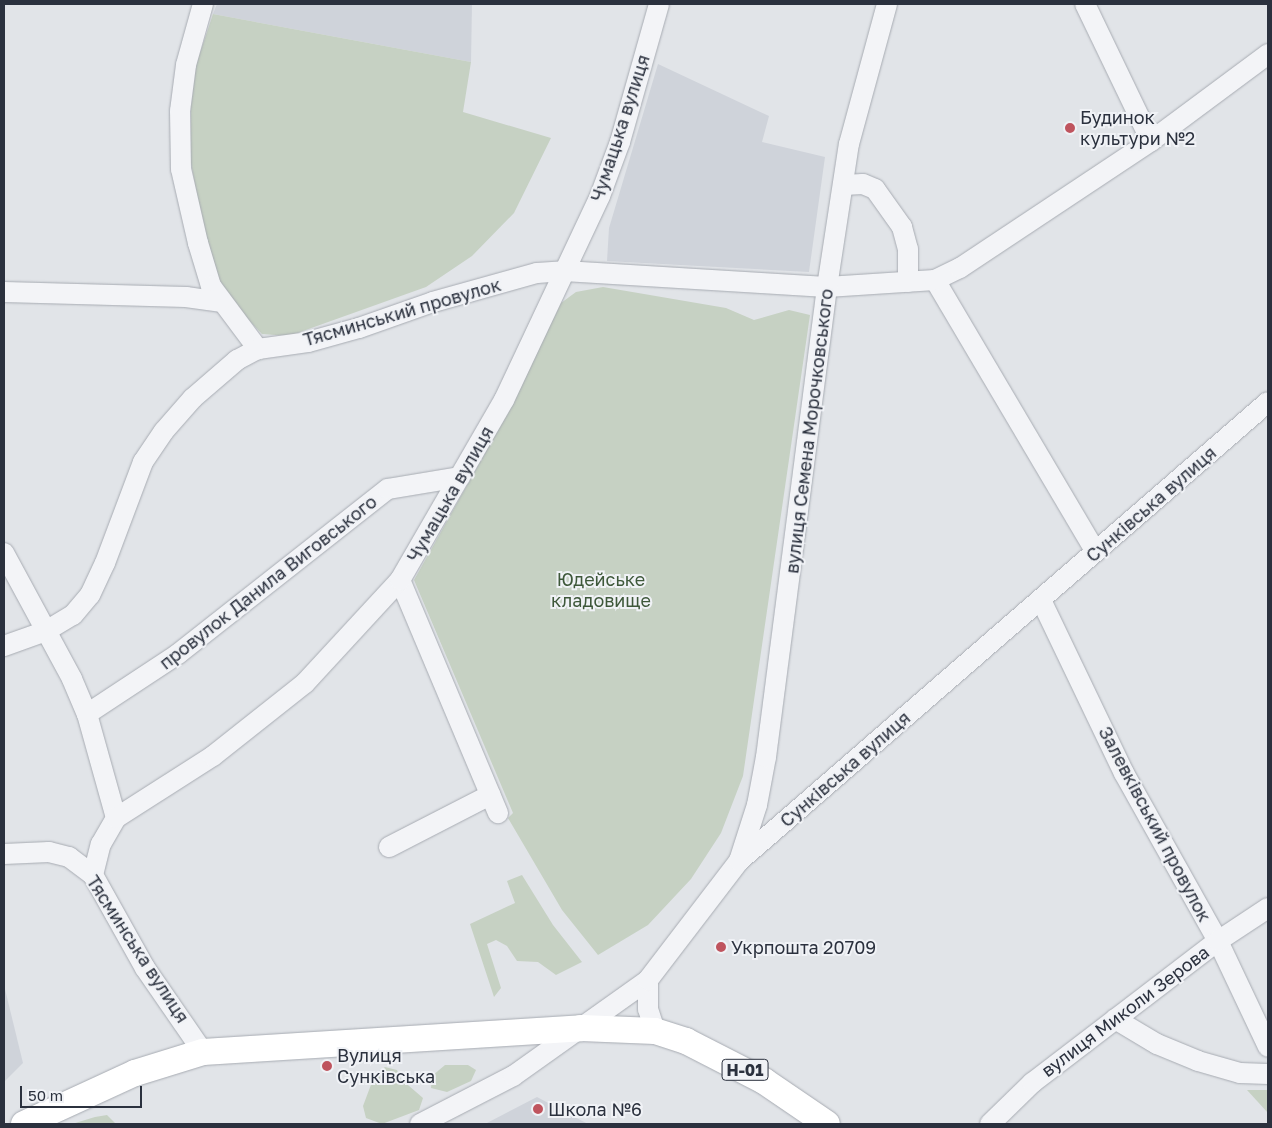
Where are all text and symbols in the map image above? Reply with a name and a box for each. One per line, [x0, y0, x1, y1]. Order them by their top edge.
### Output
street label: Чумацька вулиця [586, 52, 654, 204]
place label: Будинок культури №2 [1080, 107, 1195, 150]
marker: Будинок культури №2 [1064, 122, 1076, 134]
street label: Тясминський провулок [301, 273, 503, 351]
street label: вулиця Семена Морочковського [781, 287, 837, 575]
street label: Чумацька вулиця [402, 422, 498, 566]
street label: Сунківська вулиця [1082, 442, 1220, 566]
street label: провулок Данила Виговського [155, 490, 381, 674]
park label: Юдейське кладовище [551, 569, 651, 612]
street label: Сунківська вулиця [776, 707, 914, 831]
street label: Залевківський провулок [1094, 723, 1216, 925]
street label: Тясминська вулиця [82, 871, 194, 1027]
place label: Укрпошта 20709 [731, 936, 876, 958]
marker: Укрпошта 20709 [715, 941, 727, 953]
street label: вулиця Миколи Зерова [1037, 941, 1213, 1081]
place label: Вулиця Сунківська [337, 1045, 435, 1088]
road number: Н-01 [721, 1056, 769, 1084]
marker: Вулиця Сунківська [321, 1060, 333, 1072]
scale bar [22, 1076, 145, 1108]
text: 50 m [28, 1086, 63, 1104]
place label: Школа №6 [548, 1098, 642, 1120]
marker: Школа №6 [532, 1103, 544, 1115]

